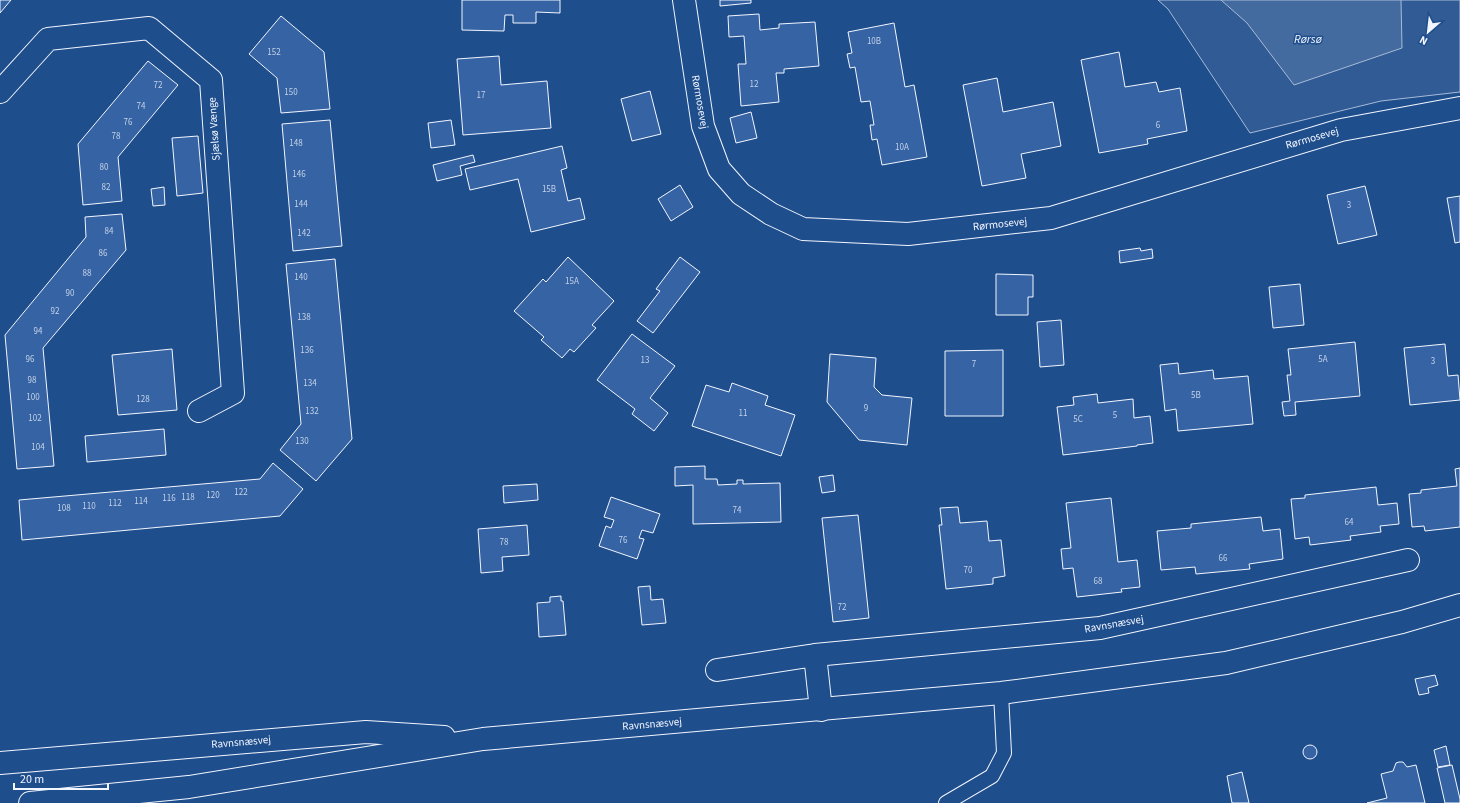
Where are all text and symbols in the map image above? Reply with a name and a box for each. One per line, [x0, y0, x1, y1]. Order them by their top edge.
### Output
north arrow [1408, 12, 1448, 52]
water label: Rørsø [1294, 31, 1323, 48]
text: N [1417, 32, 1430, 49]
house number: 10B [867, 35, 881, 48]
house number: 152 [267, 46, 281, 59]
street label: Rørmosevej [688, 74, 712, 130]
house number: 12 [750, 78, 759, 91]
house number: 72 [154, 79, 163, 92]
house number: 150 [284, 86, 298, 99]
house number: 17 [477, 89, 486, 102]
street label: Sjælsø Vænge [204, 96, 224, 161]
house number: 74 [137, 100, 146, 113]
house number: 76 [124, 116, 133, 129]
house number: 6 [1156, 119, 1161, 132]
street label: Rørmosevej [1284, 123, 1340, 153]
house number: 78 [112, 130, 121, 143]
house number: 148 [289, 137, 303, 150]
house number: 10A [895, 141, 909, 154]
house number: 80 [100, 161, 109, 174]
house number: 146 [292, 168, 306, 181]
house number: 82 [102, 181, 111, 194]
house number: 15B [542, 183, 556, 196]
house number: 144 [294, 198, 308, 211]
house number: 3 [1347, 199, 1352, 212]
street label: Rørmosevej [972, 214, 1028, 234]
house number: 84 [105, 225, 114, 238]
house number: 142 [297, 227, 311, 240]
house number: 86 [99, 247, 108, 260]
house number: 88 [83, 267, 92, 280]
house number: 140 [294, 271, 308, 284]
house number: 15A [565, 275, 579, 288]
house number: 90 [66, 287, 75, 300]
house number: 92 [51, 305, 60, 318]
house number: 138 [297, 311, 311, 324]
house number: 94 [34, 325, 43, 338]
house number: 136 [300, 344, 314, 357]
house number: 96 [26, 353, 35, 366]
house number: 5A [1318, 353, 1328, 366]
house number: 13 [641, 354, 650, 367]
house number: 3 [1431, 355, 1436, 368]
house number: 7 [972, 358, 977, 371]
house number: 98 [28, 374, 37, 387]
house number: 134 [303, 377, 317, 390]
house number: 5B [1191, 389, 1201, 402]
house number: 100 [26, 391, 40, 404]
house number: 128 [136, 393, 150, 406]
house number: 9 [864, 402, 869, 415]
house number: 132 [305, 405, 319, 418]
house number: 11 [739, 407, 747, 420]
house number: 5 [1113, 409, 1118, 422]
house number: 102 [28, 412, 42, 425]
house number: 5C [1073, 413, 1083, 426]
house number: 130 [295, 435, 309, 448]
house number: 104 [31, 441, 45, 454]
house number: 122 [234, 486, 248, 499]
house number: 120 [206, 489, 220, 502]
house number: 118 [181, 491, 195, 504]
house number: 116 [162, 492, 176, 505]
house number: 114 [134, 495, 148, 508]
house number: 112 [108, 497, 122, 510]
house number: 110 [82, 500, 96, 513]
house number: 108 [57, 502, 71, 515]
house number: 74 [733, 504, 742, 517]
house number: 64 [1345, 516, 1354, 529]
house number: 76 [619, 534, 628, 547]
house number: 78 [500, 536, 509, 549]
house number: 66 [1219, 552, 1228, 565]
house number: 70 [964, 564, 973, 577]
house number: 68 [1094, 575, 1103, 588]
house number: 72 [838, 601, 847, 614]
street label: Ravnsnæsvej [1083, 611, 1145, 637]
street label: Ravnsnæsvej [621, 714, 683, 734]
street label: Ravnsnæsvej [210, 732, 272, 752]
scale bar [14, 765, 108, 791]
text: 20 m [20, 771, 44, 788]

